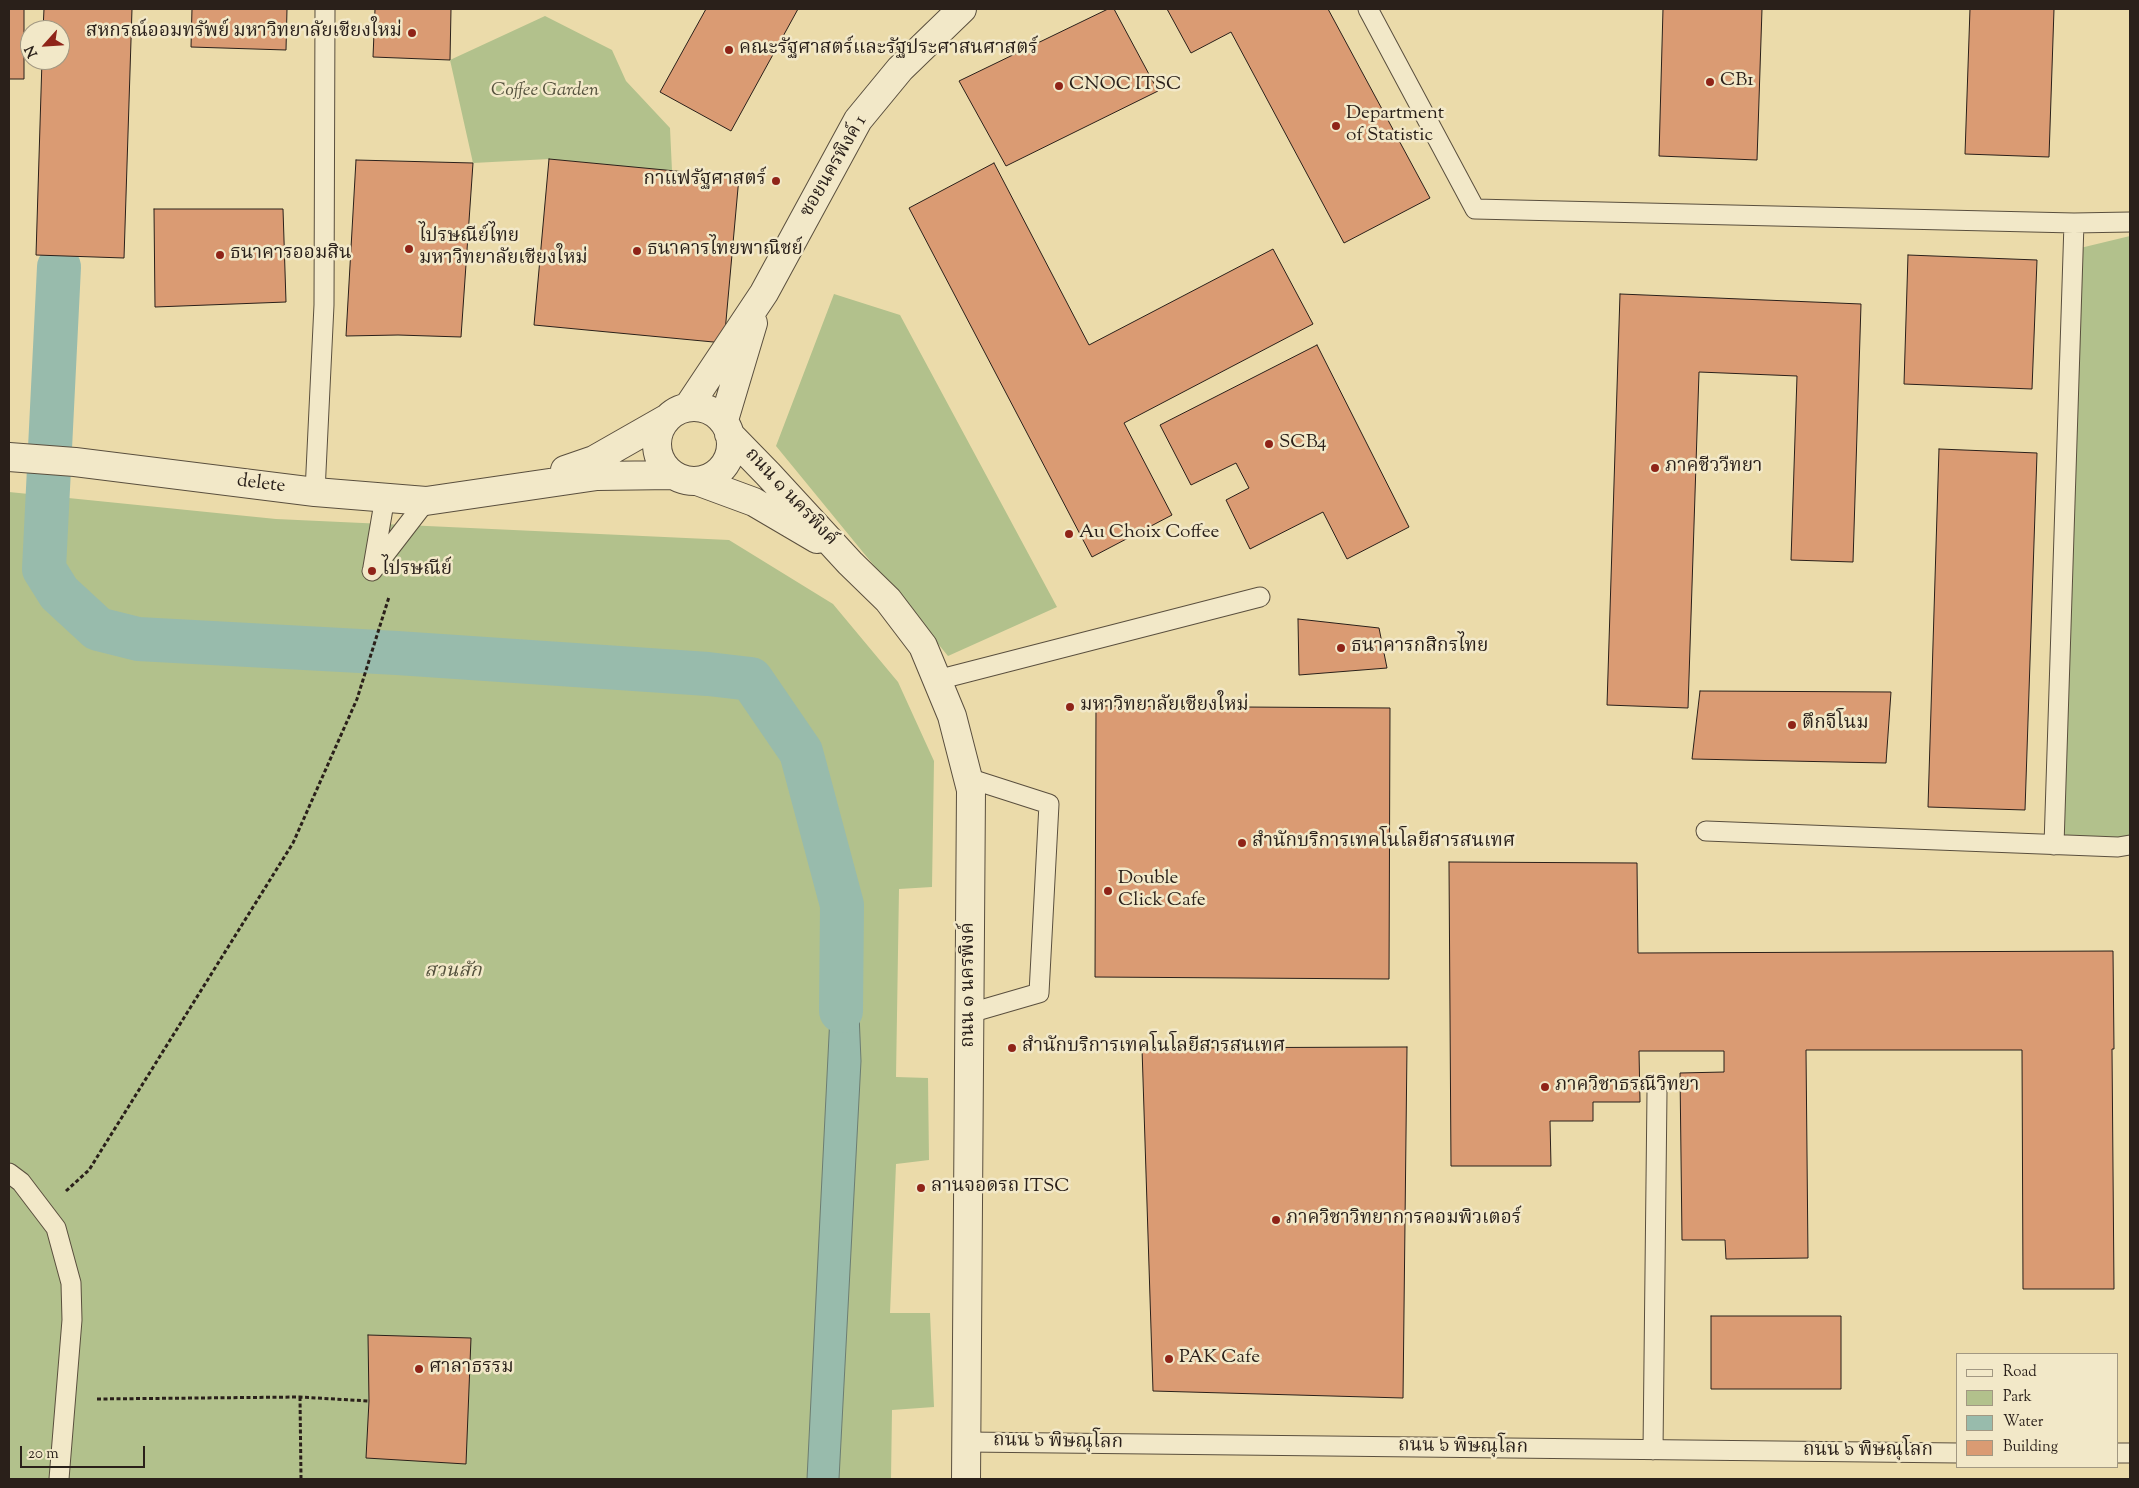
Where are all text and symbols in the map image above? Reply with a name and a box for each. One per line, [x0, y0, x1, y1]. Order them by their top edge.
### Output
north arrow [20, 20, 70, 70]
place label: สหกรณ์ออมทรัพย์ มหาวิทยาลัยเชียงใหม่ [86, 22, 402, 44]
marker: สหกรณ์ออมทรัพย์ มหาวิทยาลัยเชียงใหม่ [406, 27, 418, 39]
place label: คณะรัฐศาสตร์และรัฐประศาสนศาสตร์ [739, 39, 1038, 61]
text: N [21, 42, 44, 61]
marker: คณะรัฐศาสตร์และรัฐประศาสนศาสตร์ [723, 44, 735, 56]
place label: CB1 [1720, 71, 1754, 93]
place label: CNOC ITSC [1069, 75, 1181, 97]
marker: CB1 [1704, 76, 1716, 88]
marker: CNOC ITSC [1053, 80, 1065, 92]
park label: Coffee Garden [491, 81, 599, 103]
place label: Department of Statistic [1346, 104, 1444, 148]
street label: ซอยนครพิงค์ 1 [797, 112, 873, 222]
marker: Department of Statistic [1330, 120, 1342, 132]
place label: กาแฟรัฐศาสตร์ [644, 170, 766, 192]
marker: กาแฟรัฐศาสตร์ [770, 175, 782, 187]
place label: ไปรษณีย์ไทย มหาวิทยาลัยเชียงใหม่ [419, 227, 588, 271]
place label: ธนาคารไทยพาณิชย์ [647, 240, 803, 262]
marker: ไปรษณีย์ไทย มหาวิทยาลัยเชียงใหม่ [403, 243, 415, 255]
place label: ธนาคารออมสิน [230, 244, 352, 266]
marker: ธนาคารไทยพาณิชย์ [631, 245, 643, 257]
marker: ธนาคารออมสิน [214, 249, 226, 261]
place label: SCB4 [1279, 433, 1327, 455]
marker: SCB4 [1263, 438, 1275, 450]
street label: ถนน ๑ นครพิงค์ [739, 444, 841, 552]
place label: ภาคชีววืทยา [1665, 457, 1762, 479]
marker: ภาคชีววืทยา [1649, 462, 1661, 474]
street label: delete [236, 471, 286, 499]
place label: Au Choix Coffee [1079, 523, 1219, 545]
marker: Au Choix Coffee [1063, 528, 1075, 540]
place label: ไปรษณีย์ [382, 560, 452, 582]
marker: ไปรษณีย์ [366, 565, 378, 577]
place label: ธนาคารกสิกรไทย [1351, 637, 1488, 659]
marker: ธนาคารกสิกรไทย [1335, 642, 1347, 654]
place label: มหาวิทยาลัยเชียงใหม่ [1080, 696, 1249, 718]
marker: มหาวิทยาลัยเชียงใหม่ [1064, 701, 1076, 713]
place label: ตึกจีโนม [1802, 714, 1869, 736]
marker: ตึกจีโนม [1786, 719, 1798, 731]
place label: สำนักบริการเทคโนโลยีสารสนเทศ [1252, 832, 1515, 854]
marker: สำนักบริการเทคโนโลยีสารสนเทศ [1236, 837, 1248, 849]
place label: Double Click Cafe [1118, 869, 1206, 913]
marker: Double Click Cafe [1102, 885, 1114, 897]
street label: ถนน ๑ นครพิงค์ [959, 922, 981, 1048]
park label: สวนสัก [424, 962, 482, 984]
place label: สํานักบริการเทคโนโลยีสารสนเทศ [1022, 1037, 1285, 1059]
marker: สํานักบริการเทคโนโลยีสารสนเทศ [1006, 1042, 1018, 1054]
place label: ภาควิชาธรณีวิทยา [1555, 1076, 1699, 1098]
marker: ภาควิชาธรณีวิทยา [1539, 1081, 1551, 1093]
place label: ลานจอดรถ ITSC [931, 1177, 1070, 1199]
marker: ลานจอดรถ ITSC [915, 1182, 927, 1194]
place label: ภาควิชาวิทยาการคอมพิวเตอร์ [1286, 1209, 1521, 1231]
marker: ภาควิชาวิทยาการคอมพิวเตอร์ [1270, 1214, 1282, 1226]
place label: PAK Cafe [1179, 1348, 1260, 1370]
marker: PAK Cafe [1163, 1353, 1175, 1365]
legend [1956, 1353, 2119, 1468]
place label: ศาลาธรรม [429, 1358, 514, 1380]
text: Road [2003, 1362, 2037, 1383]
marker: ศาลาธรรม [413, 1363, 425, 1375]
text: Park [2003, 1387, 2032, 1408]
text: Water [2003, 1412, 2043, 1433]
street label: ถนน ๖ พิษณุโลก [993, 1430, 1123, 1456]
street label: ถนน ๖ พิษณุโลก [1398, 1435, 1528, 1461]
scale bar [22, 1436, 148, 1468]
text: Building [2003, 1437, 2058, 1458]
street label: ถนน ๖ พิษณุโลก [1803, 1441, 1933, 1463]
text: 20 m [28, 1444, 59, 1465]

